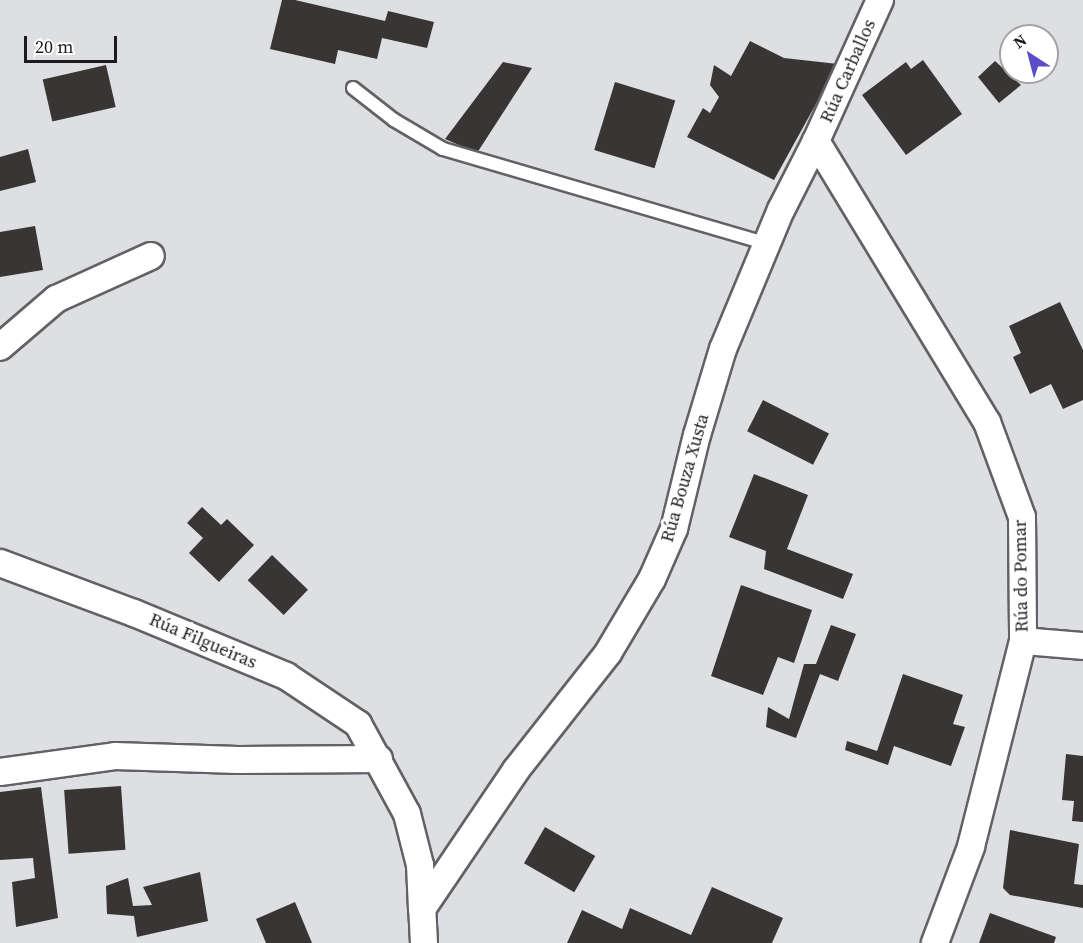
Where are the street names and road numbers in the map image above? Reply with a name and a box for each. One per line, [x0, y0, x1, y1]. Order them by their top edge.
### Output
street label: Rúa Carballos [816, 16, 880, 126]
street label: Rúa Bouza Xusta [656, 411, 714, 545]
street label: Rúa do Pomar [1009, 519, 1033, 633]
street label: Rúa Filgueiras [146, 609, 260, 673]

